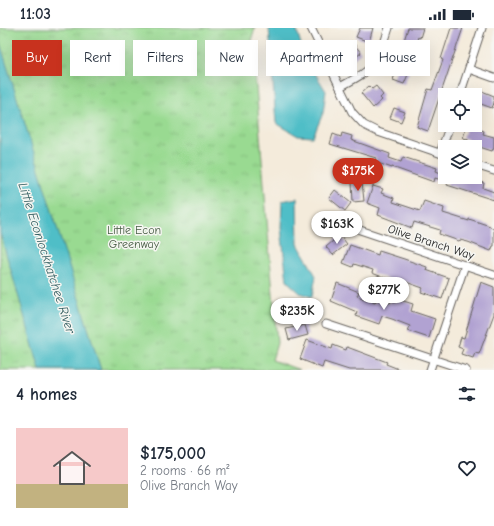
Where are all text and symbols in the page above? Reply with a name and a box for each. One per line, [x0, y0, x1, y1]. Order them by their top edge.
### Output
text: 11:03 [20, 5, 51, 23]
chip: Buy [12, 40, 62, 76]
chip: Rent [70, 40, 125, 76]
chip: Filters [133, 40, 197, 76]
chip: New [205, 40, 258, 76]
chip: Apartment [266, 40, 357, 76]
chip: House [365, 40, 430, 76]
map controls [438, 88, 482, 184]
button: locate [438, 88, 482, 132]
button: layers [438, 140, 482, 184]
pin: $175K [330, 158, 386, 192]
text: $175K [341, 163, 375, 178]
water label: Little Econlockhatchee River [15, 181, 79, 336]
pin: $163K [309, 211, 365, 245]
text: $163K [320, 216, 354, 231]
street label: Olive Branch Way [386, 221, 477, 263]
park label: Little Econ Greenway [107, 223, 161, 251]
pin: $277K [356, 277, 412, 311]
text: $277K [367, 282, 401, 297]
pin: $235K [269, 298, 325, 332]
text: $235K [280, 303, 314, 318]
icon: filters [456, 383, 478, 405]
text: 4 homes [16, 385, 77, 404]
icon: home [48, 444, 96, 492]
text: $175,000 [140, 444, 206, 463]
icon: heart [456, 457, 478, 479]
text: 2 rooms · 66 m² [140, 463, 229, 478]
text: Olive Branch Way [140, 478, 238, 493]

